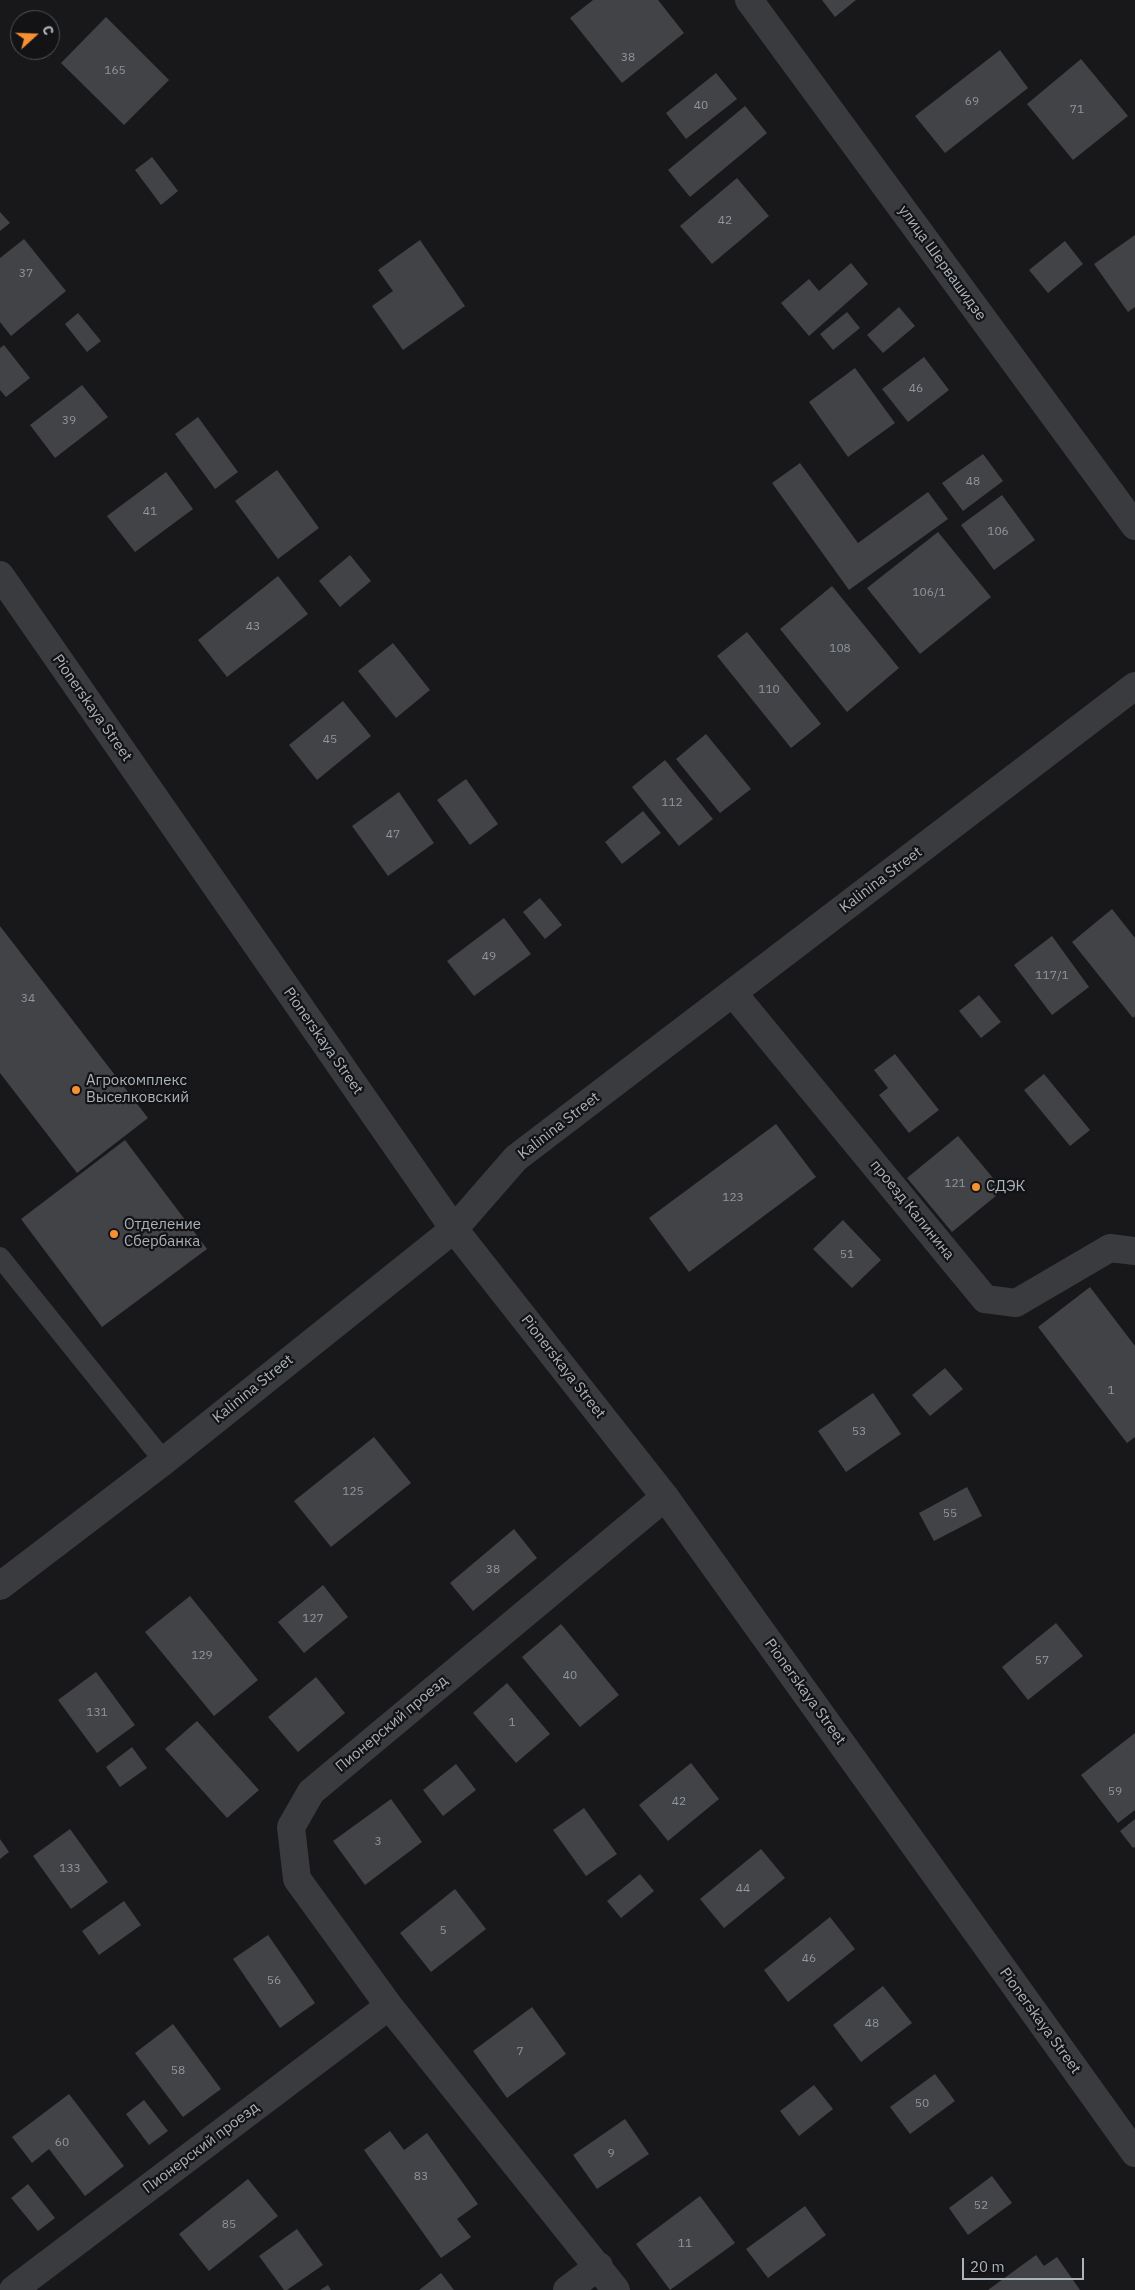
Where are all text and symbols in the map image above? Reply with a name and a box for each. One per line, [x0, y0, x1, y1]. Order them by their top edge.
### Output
north arrow [10, 10, 60, 60]
text: С [38, 23, 58, 38]
house number: 38 [621, 51, 635, 65]
house number: 165 [104, 64, 126, 78]
house number: 69 [965, 95, 979, 109]
house number: 40 [694, 99, 708, 113]
house number: 71 [1070, 103, 1084, 117]
street label: улица Шервашидзе [894, 202, 990, 324]
house number: 42 [718, 214, 732, 228]
house number: 37 [19, 267, 33, 281]
house number: 46 [909, 382, 923, 396]
house number: 39 [62, 414, 76, 428]
house number: 48 [966, 475, 980, 489]
house number: 41 [143, 505, 157, 519]
house number: 106 [987, 525, 1009, 539]
house number: 106/1 [912, 586, 946, 600]
house number: 43 [246, 620, 260, 634]
house number: 108 [829, 642, 851, 656]
street label: Pionerskaya Street [48, 651, 136, 765]
house number: 110 [758, 683, 780, 697]
house number: 45 [323, 733, 337, 747]
house number: 112 [661, 796, 683, 810]
house number: 47 [386, 828, 400, 842]
street label: Kalinina Street [836, 843, 926, 917]
house number: 49 [482, 950, 496, 964]
house number: 117/1 [1035, 969, 1069, 983]
street label: Pionerskaya Street [279, 984, 367, 1098]
house number: 34 [21, 992, 35, 1006]
place label: Агрокомплекс Выселковский [86, 1072, 189, 1107]
marker: Агрокомплекс Выселковский [70, 1084, 82, 1096]
street label: Kalinina Street [515, 1089, 603, 1163]
street label: проезд Калинина [866, 1156, 958, 1264]
house number: 121 [944, 1177, 966, 1191]
place label: СДЭК [986, 1178, 1026, 1196]
marker: СДЭК [970, 1181, 982, 1193]
house number: 123 [722, 1191, 744, 1205]
place label: Отделение Сбербанка [124, 1216, 201, 1251]
marker: Отделение Сбербанка [108, 1228, 120, 1240]
house number: 51 [840, 1248, 854, 1262]
street label: Pionerskaya Street [517, 1312, 609, 1422]
street label: Kalinina Street [209, 1351, 297, 1427]
house number: 1 [1107, 1384, 1115, 1398]
house number: 53 [852, 1425, 866, 1439]
house number: 125 [342, 1485, 364, 1499]
house number: 55 [943, 1507, 957, 1521]
house number: 38 [486, 1563, 500, 1577]
house number: 127 [302, 1612, 324, 1626]
street label: Pionerskaya Street [761, 1636, 849, 1748]
house number: 129 [191, 1649, 213, 1663]
house number: 57 [1035, 1654, 1049, 1668]
house number: 40 [563, 1669, 577, 1683]
street label: Пионерский проезд [332, 1672, 452, 1776]
house number: 131 [86, 1706, 108, 1720]
house number: 1 [508, 1716, 516, 1730]
house number: 59 [1108, 1785, 1122, 1799]
house number: 42 [672, 1795, 686, 1809]
house number: 3 [374, 1835, 382, 1849]
house number: 133 [59, 1862, 81, 1876]
house number: 44 [736, 1882, 750, 1896]
house number: 5 [439, 1924, 447, 1938]
house number: 46 [802, 1952, 816, 1966]
street label: Pionerskaya Street [996, 1965, 1084, 2077]
house number: 56 [267, 1974, 281, 1988]
house number: 48 [865, 2017, 879, 2031]
house number: 7 [516, 2045, 524, 2059]
house number: 58 [171, 2064, 185, 2078]
house number: 50 [915, 2097, 929, 2111]
street label: Пионерский проезд [139, 2098, 263, 2198]
house number: 60 [55, 2136, 69, 2150]
house number: 9 [607, 2147, 615, 2161]
house number: 83 [414, 2170, 428, 2184]
house number: 52 [974, 2199, 988, 2213]
house number: 85 [222, 2218, 236, 2232]
house number: 11 [678, 2237, 692, 2251]
scale bar [965, 2248, 1088, 2280]
text: 20 m [970, 2257, 1005, 2276]

